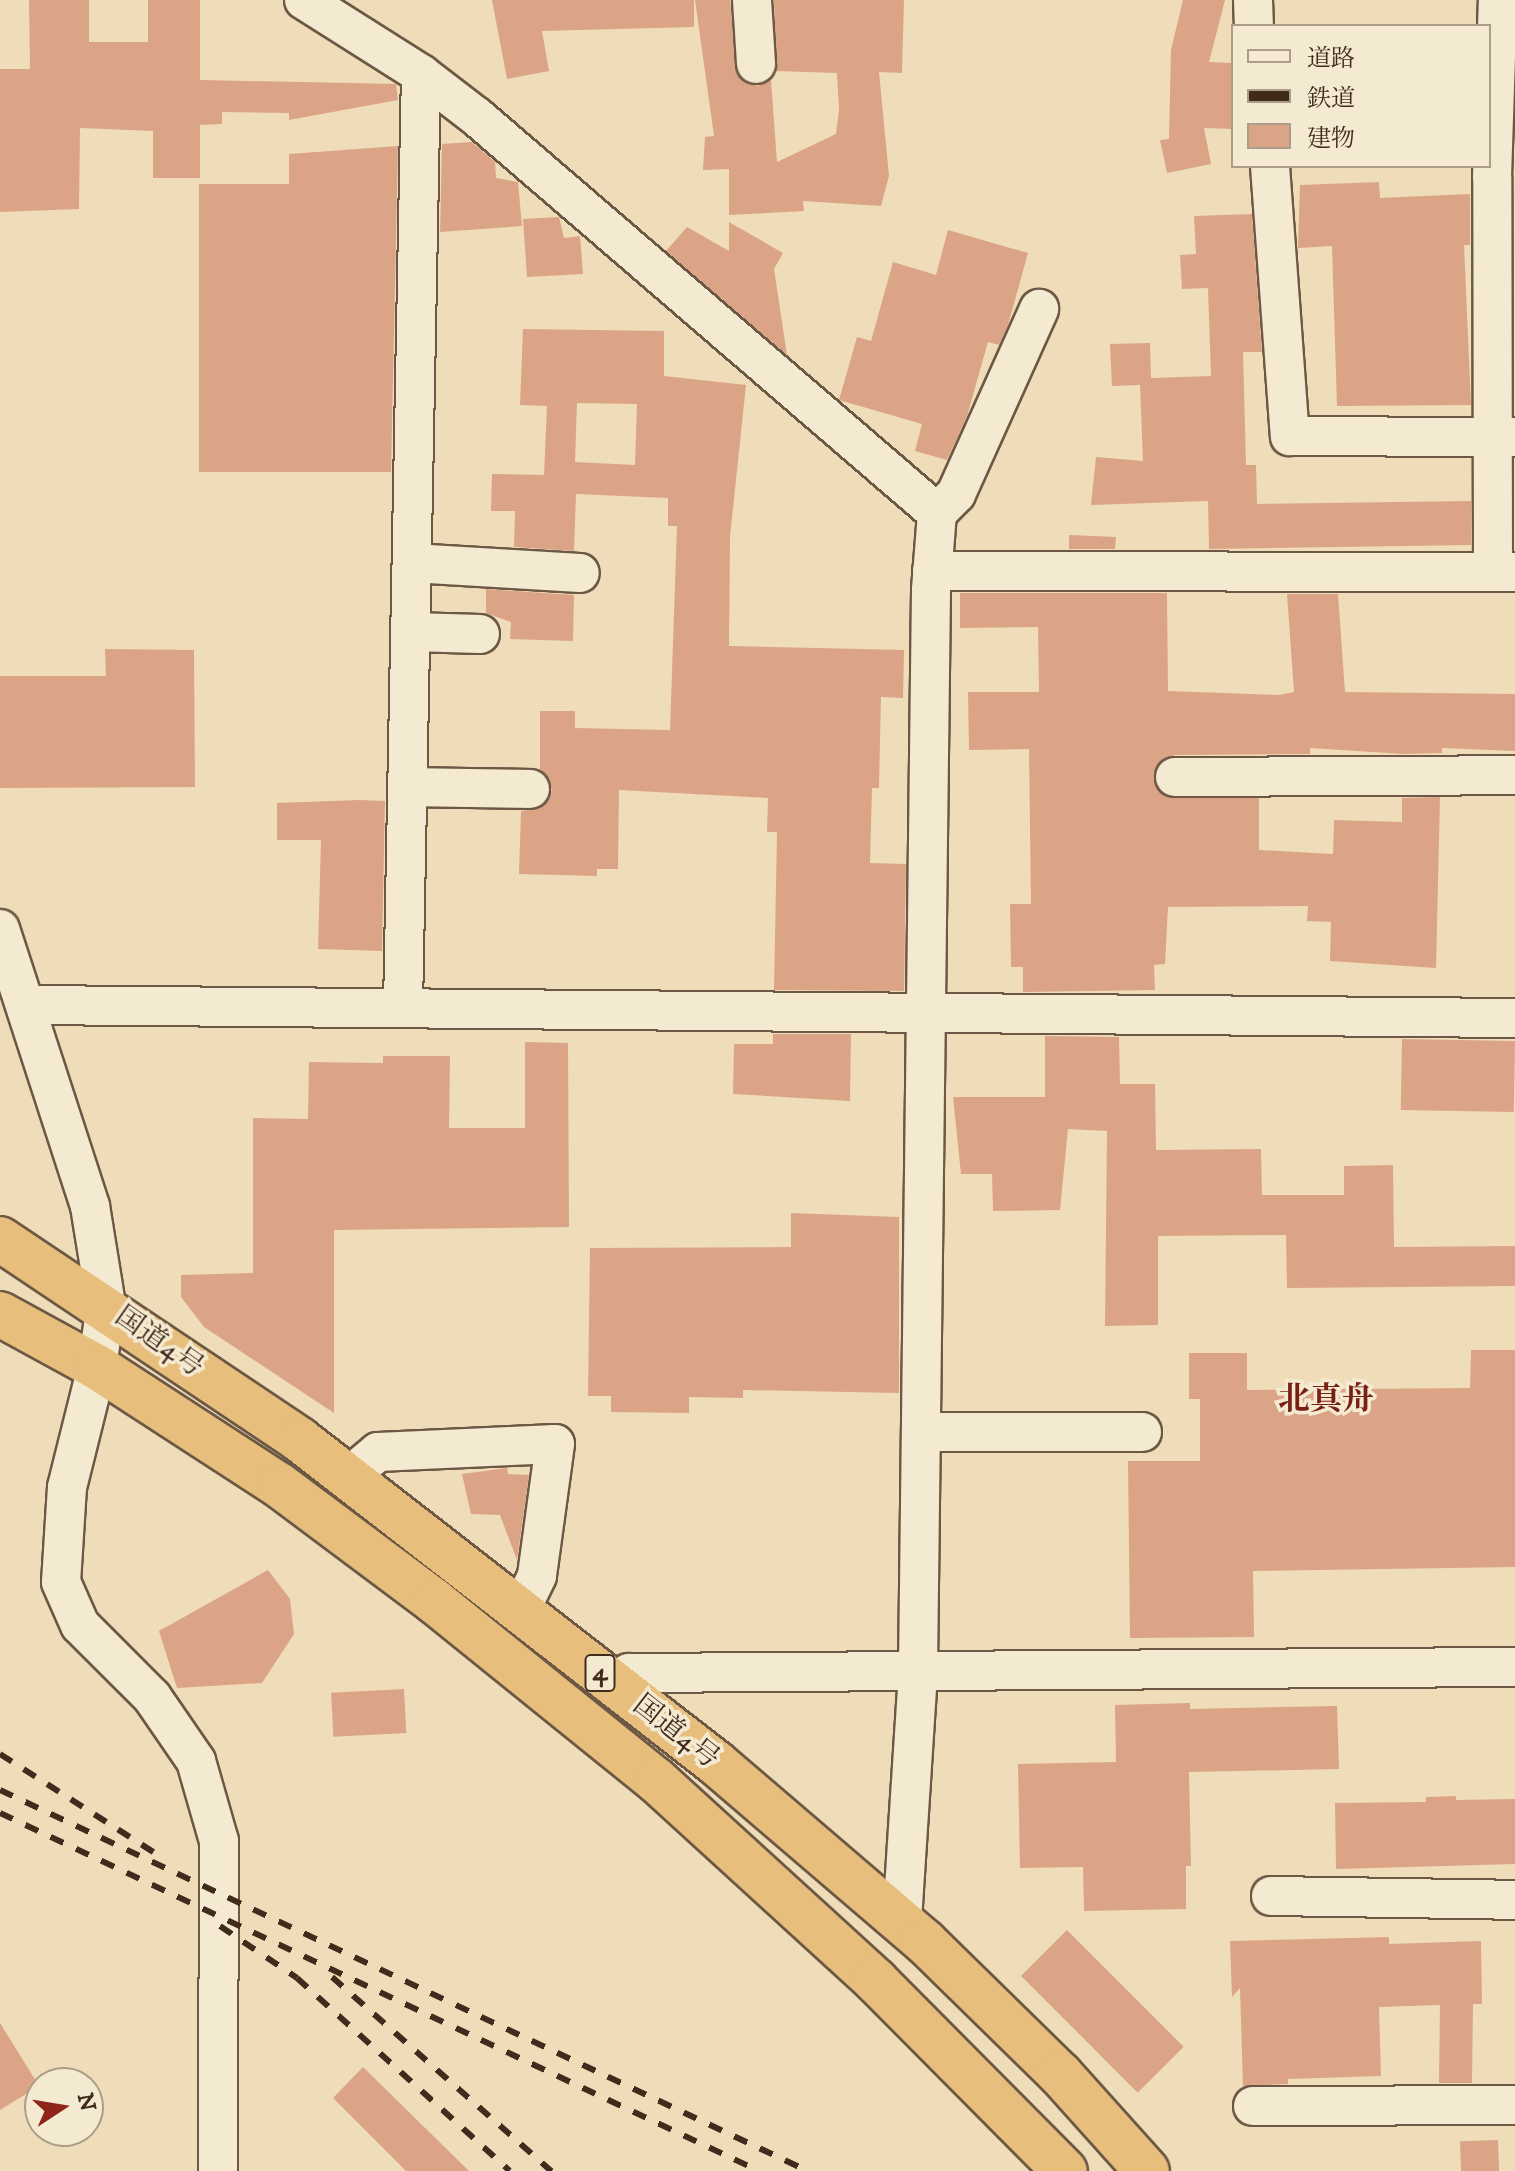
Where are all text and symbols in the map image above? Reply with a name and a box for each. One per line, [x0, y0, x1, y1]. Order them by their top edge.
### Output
legend [1231, 24, 1491, 168]
text: 道路 [1307, 44, 1355, 74]
text: 鉄道 [1307, 84, 1355, 114]
text: 建物 [1307, 124, 1355, 154]
street label: 国道4号 [108, 1300, 210, 1384]
district label: 北真舟 [1278, 1381, 1374, 1419]
road number: 4 [584, 1651, 616, 1695]
street label: 国道4号 [626, 1688, 726, 1776]
north arrow [24, 2067, 104, 2147]
text: N [71, 2091, 101, 2114]

